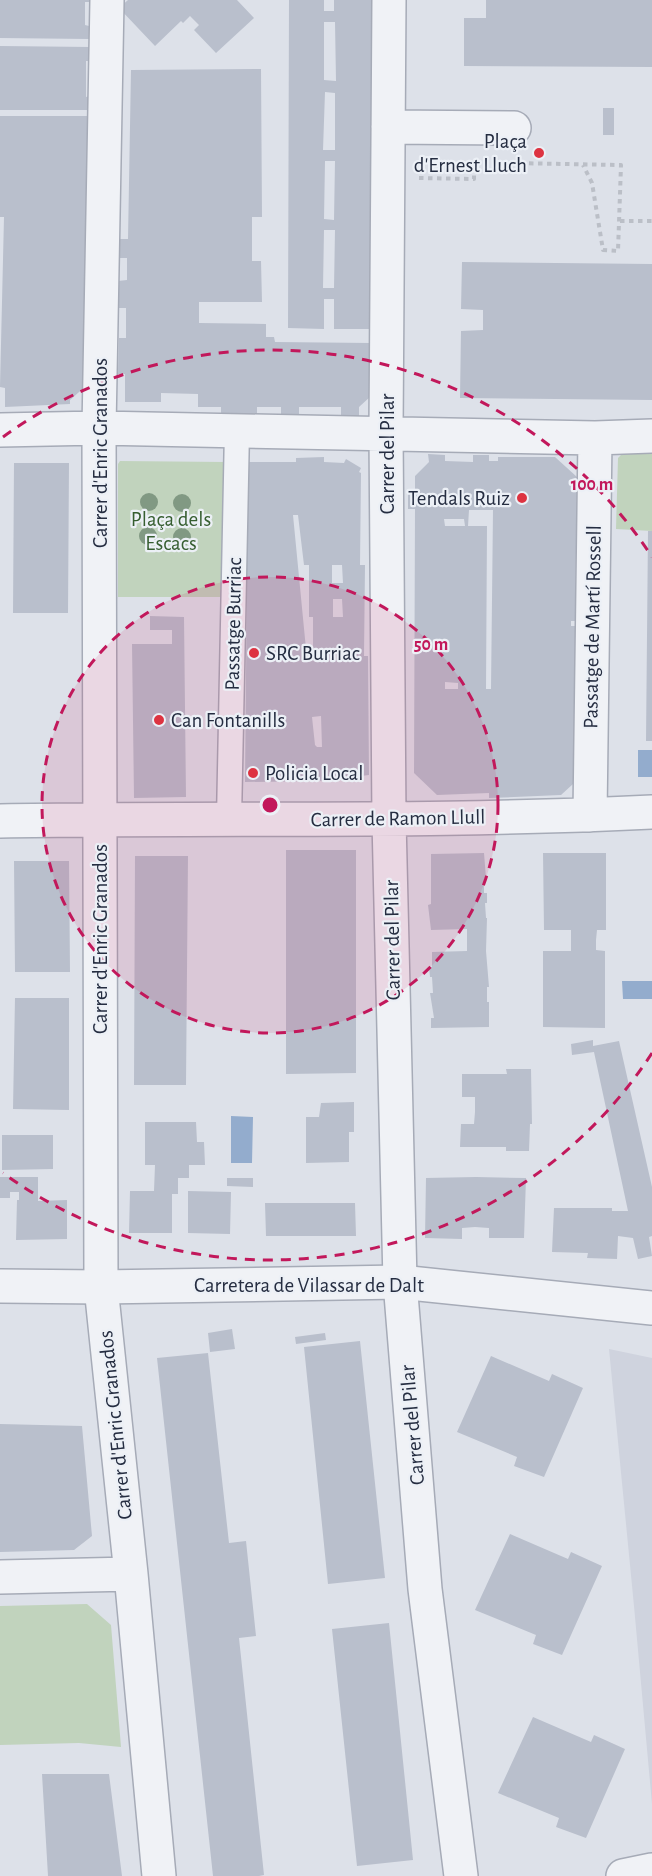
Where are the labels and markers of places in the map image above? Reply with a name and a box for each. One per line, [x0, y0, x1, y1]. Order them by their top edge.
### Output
place label: Plaça d'Ernest Lluch [414, 131, 527, 176]
marker: Plaça d'Ernest Lluch [532, 146, 546, 160]
place label: Tendals Ruiz [408, 488, 510, 509]
marker: Tendals Ruiz [515, 491, 529, 505]
place label: SRC Burriac [266, 643, 360, 664]
marker: SRC Burriac [247, 646, 261, 660]
place label: Can Fontanills [171, 710, 285, 731]
marker: Can Fontanills [152, 713, 166, 727]
place label: Policia Local [265, 763, 363, 784]
marker: Policia Local [246, 766, 260, 780]
centre of rings [260, 795, 280, 815]

